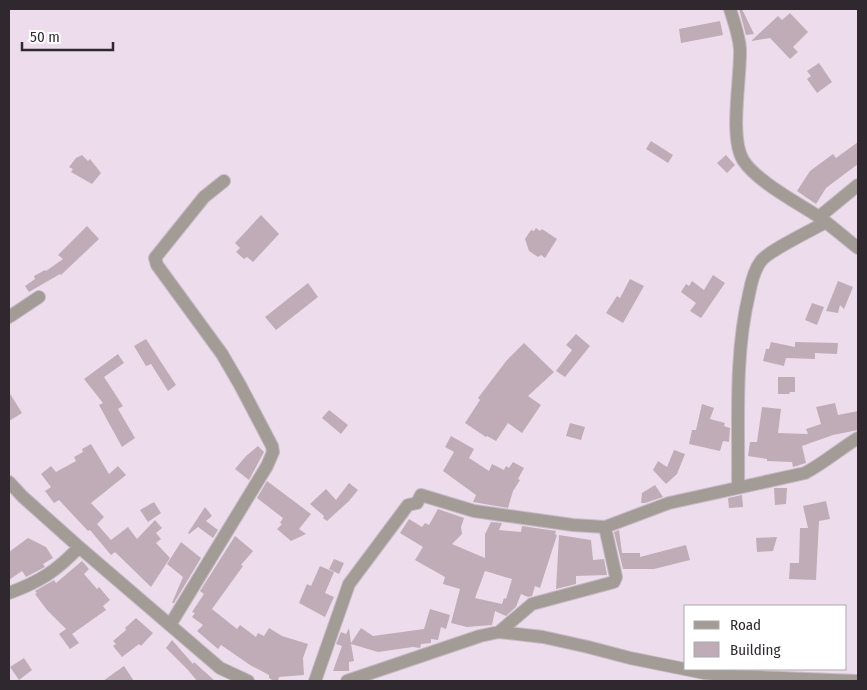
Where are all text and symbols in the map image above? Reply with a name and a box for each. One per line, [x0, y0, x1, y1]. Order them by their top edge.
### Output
scale bar [22, 20, 114, 52]
text: 50 m [30, 28, 60, 46]
legend [684, 605, 847, 670]
text: Road [730, 616, 761, 634]
text: Building [730, 641, 781, 659]

